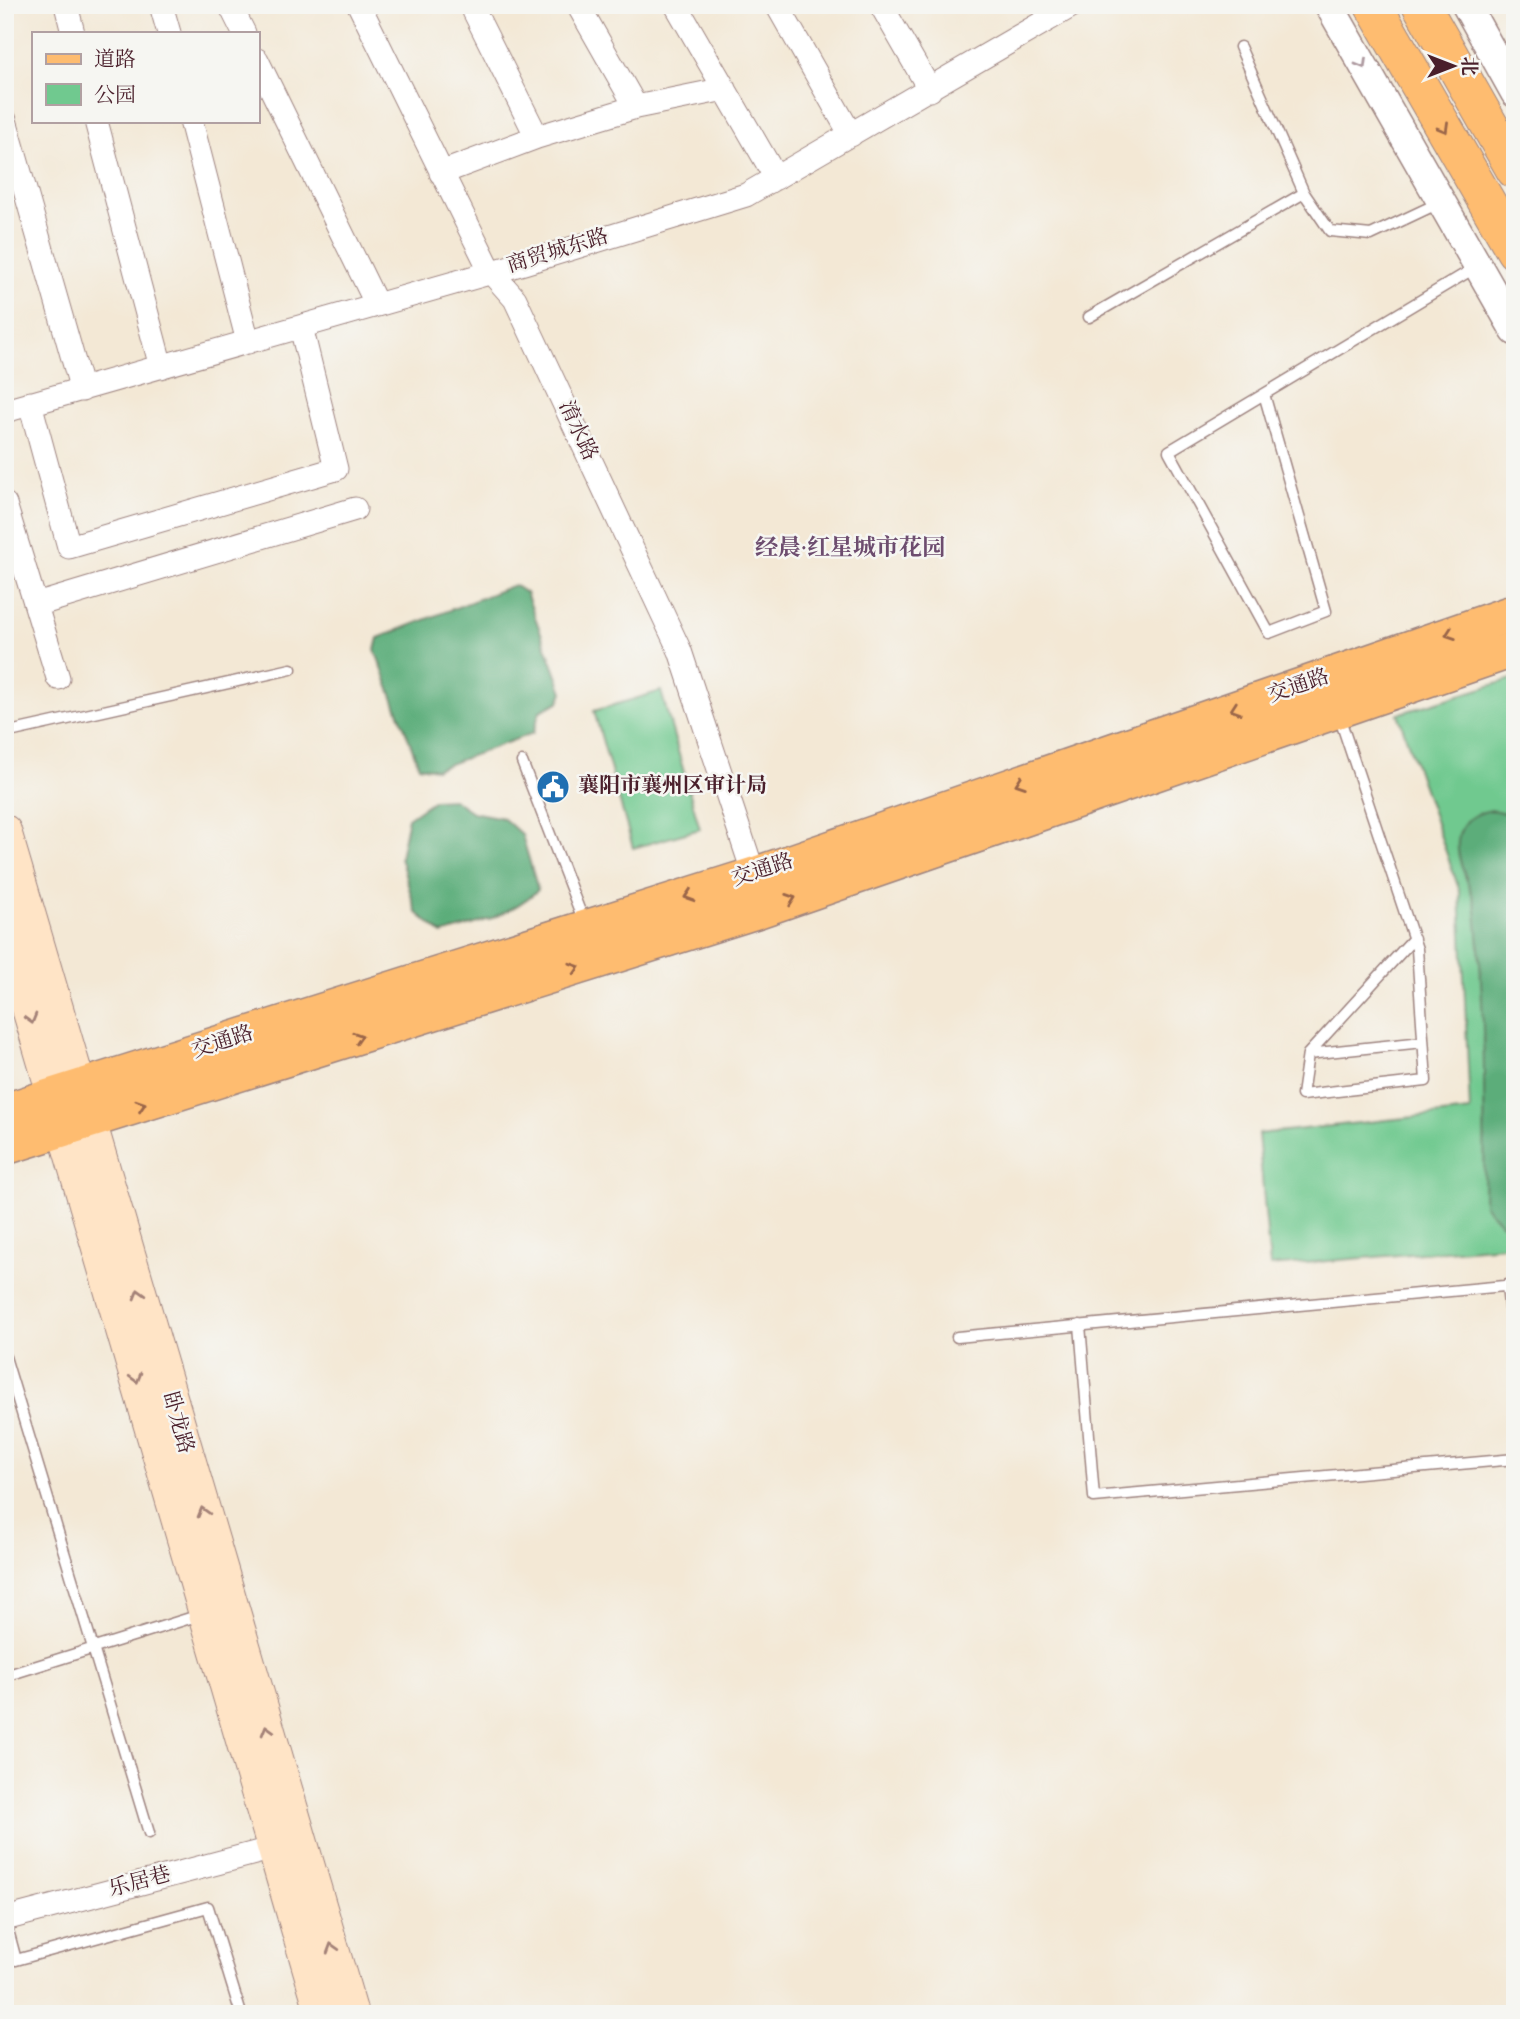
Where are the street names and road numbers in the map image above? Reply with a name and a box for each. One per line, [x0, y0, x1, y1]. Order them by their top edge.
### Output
street label: 商贸城东路 [503, 222, 613, 282]
street label: 淯水路 [550, 396, 604, 466]
street label: 交通路 [1264, 663, 1334, 711]
street label: 交通路 [728, 847, 798, 895]
street label: 交通路 [188, 1019, 258, 1067]
street label: 卧龙路 [154, 1389, 200, 1457]
street label: 乐居巷 [106, 1860, 174, 1906]

